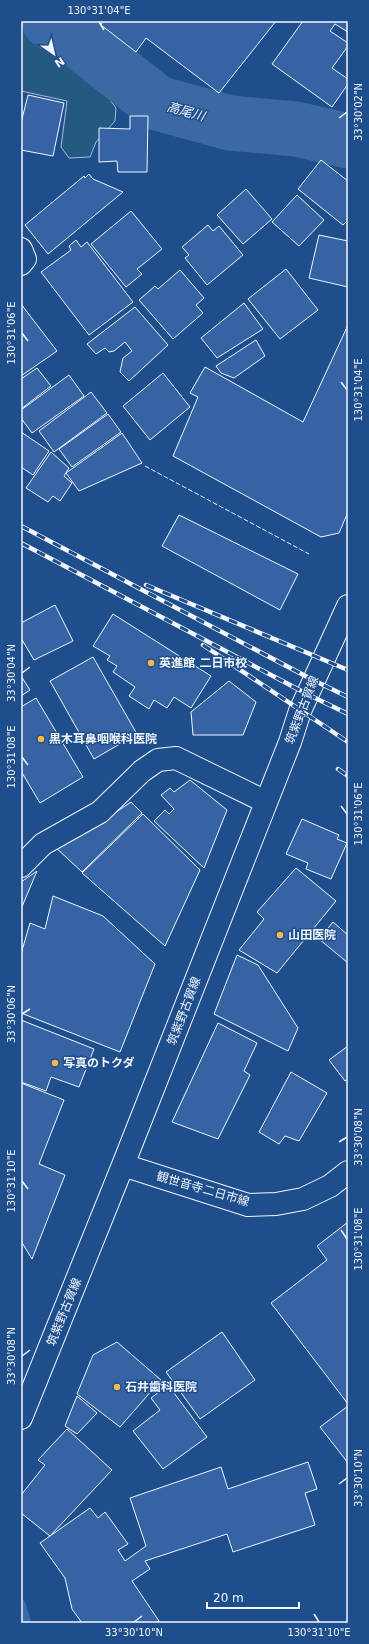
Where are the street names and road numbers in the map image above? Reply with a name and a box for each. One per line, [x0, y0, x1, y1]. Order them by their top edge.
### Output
street label: 筑紫野古賀線 [283, 674, 321, 746]
street label: 筑紫野古賀線 [165, 975, 203, 1047]
street label: 観世音寺二日市線 [155, 1169, 251, 1209]
street label: 筑紫野古賀線 [44, 1276, 84, 1348]

